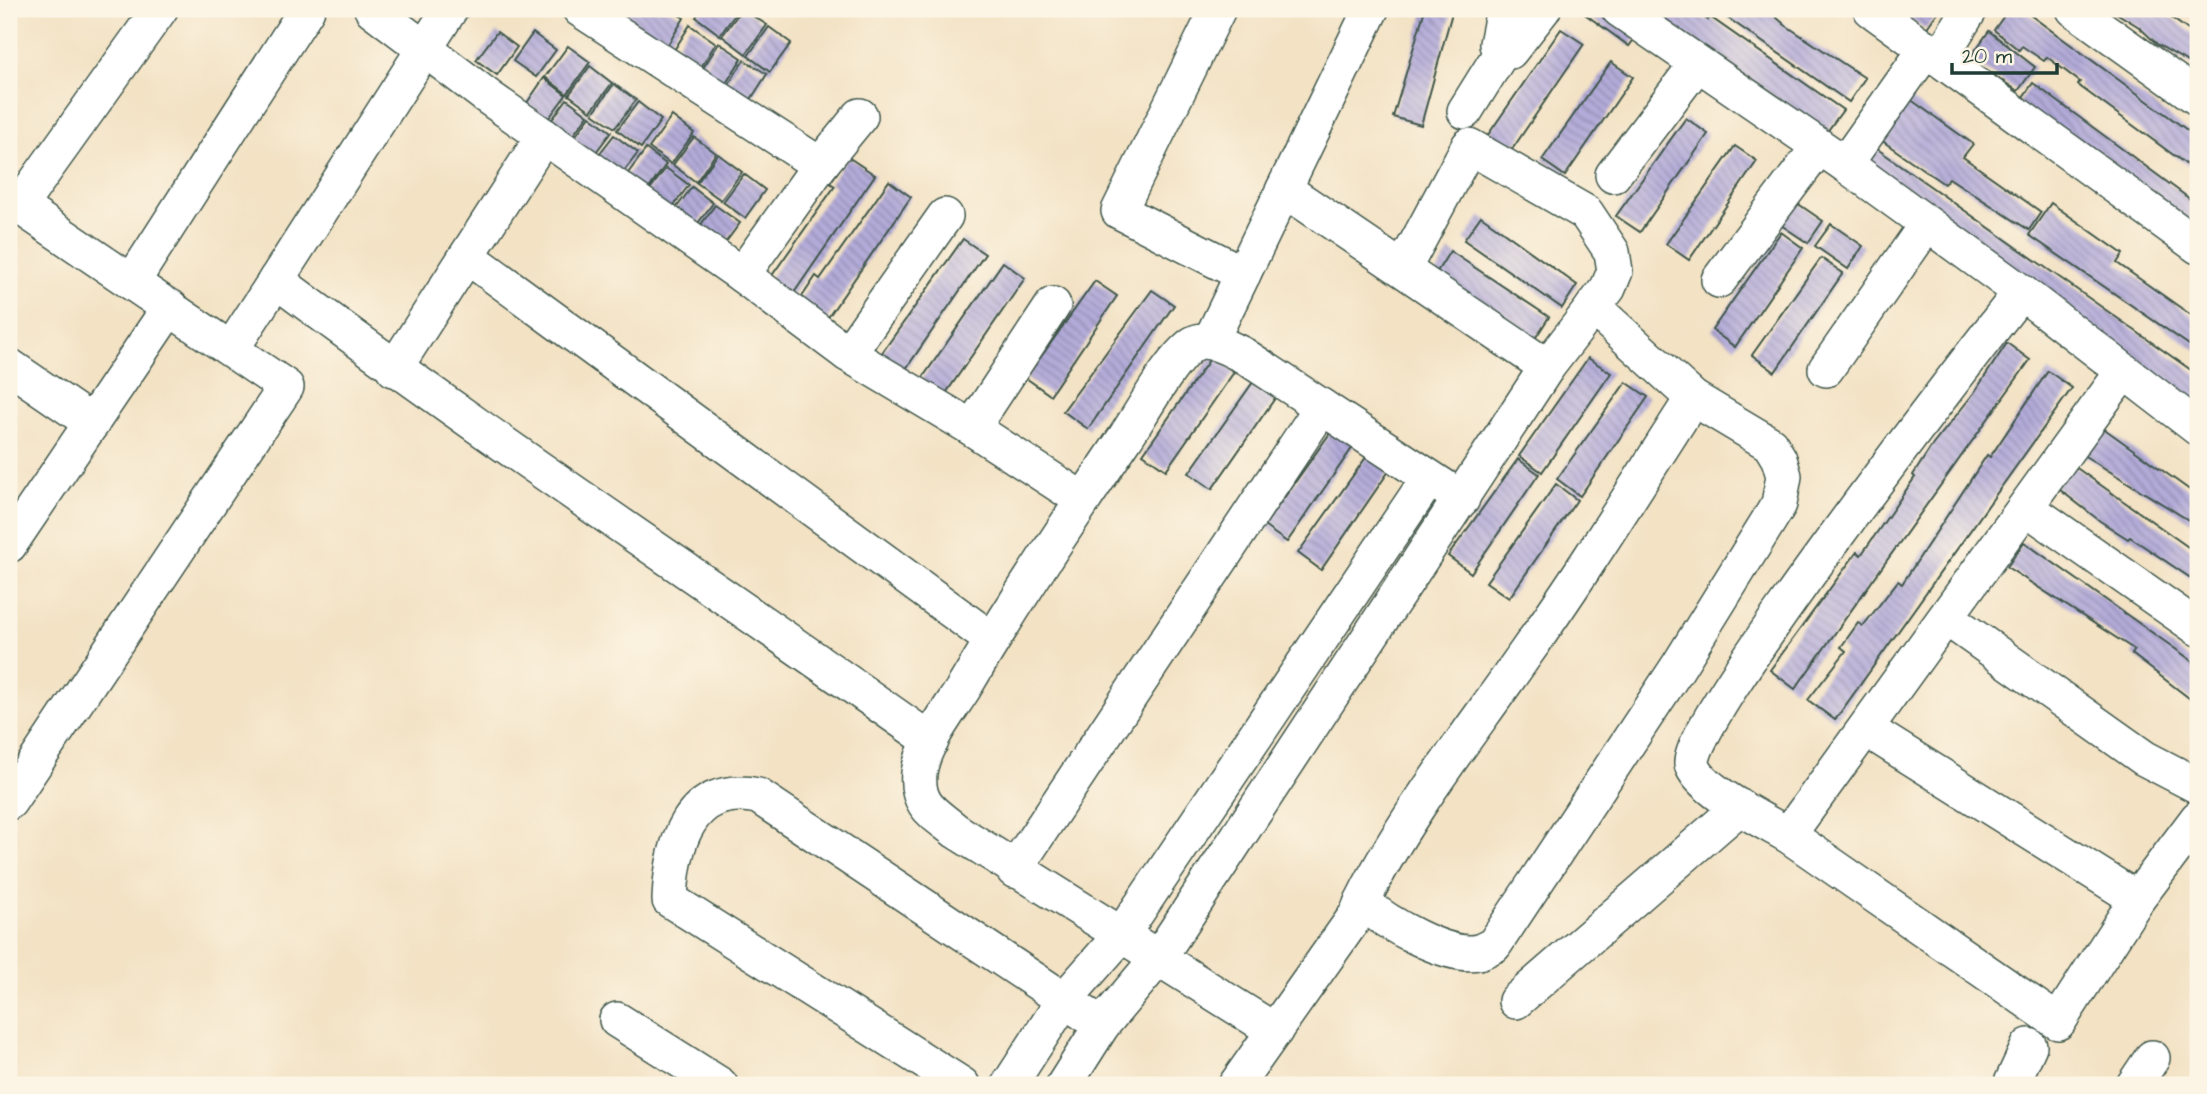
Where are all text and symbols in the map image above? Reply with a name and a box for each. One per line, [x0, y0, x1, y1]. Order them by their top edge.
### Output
scale bar [1952, 32, 2056, 76]
text: 20 m [1962, 42, 2013, 71]

